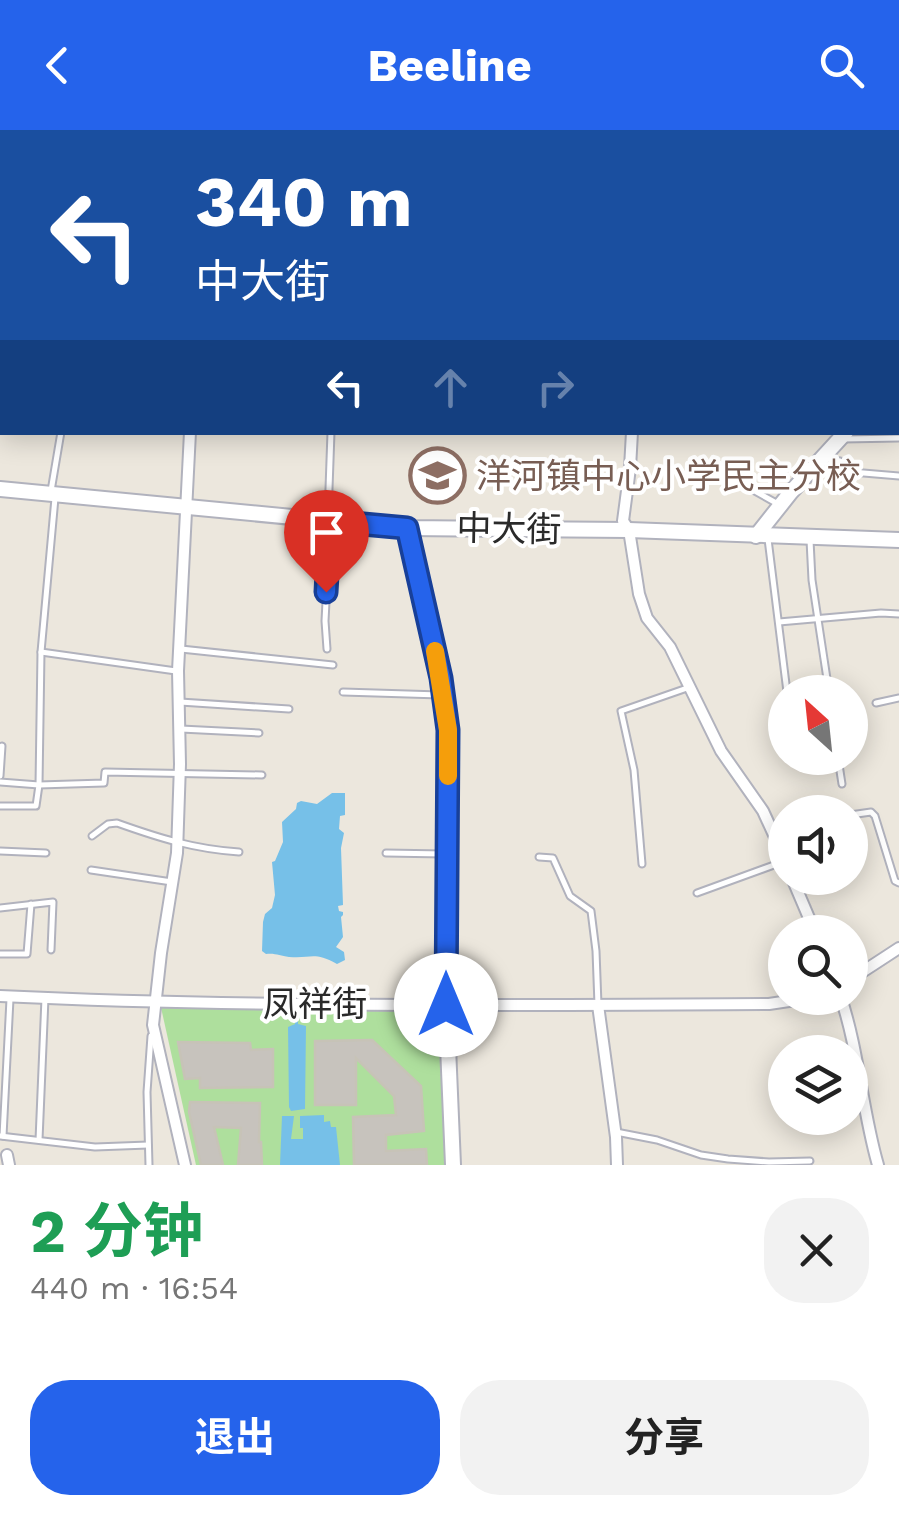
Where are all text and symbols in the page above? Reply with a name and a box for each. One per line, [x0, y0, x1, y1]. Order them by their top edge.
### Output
icon: back [30, 38, 85, 93]
icon: search [814, 38, 869, 93]
text: Beeline [367, 39, 532, 92]
text: 340 m [195, 161, 413, 243]
icon: left [30, 170, 160, 300]
text: 中大街 [195, 255, 330, 308]
icon: left [318, 360, 373, 415]
icon: ahead [423, 360, 478, 415]
icon: right [528, 360, 583, 415]
school or university icon: 洋河镇中心小学民主分校 [407, 446, 467, 506]
place label: 洋河镇中心小学民主分校 [476, 455, 861, 497]
pin [284, 490, 369, 593]
icon: arrive [299, 505, 354, 560]
street label: 中大街 [456, 507, 562, 551]
north arrow [768, 675, 868, 775]
map controls [768, 675, 868, 1135]
button: sound [768, 795, 868, 895]
button: search [768, 915, 868, 1015]
position arrow [394, 953, 498, 1057]
street label: 凤祥街 [262, 983, 368, 1025]
button: layers [768, 1035, 868, 1135]
text: 2 分钟 [30, 1196, 203, 1267]
button: close [764, 1198, 869, 1303]
text: 440 m · 16:54 [30, 1269, 238, 1307]
button: 退出 [30, 1380, 440, 1495]
button: 分享 [460, 1380, 869, 1495]

